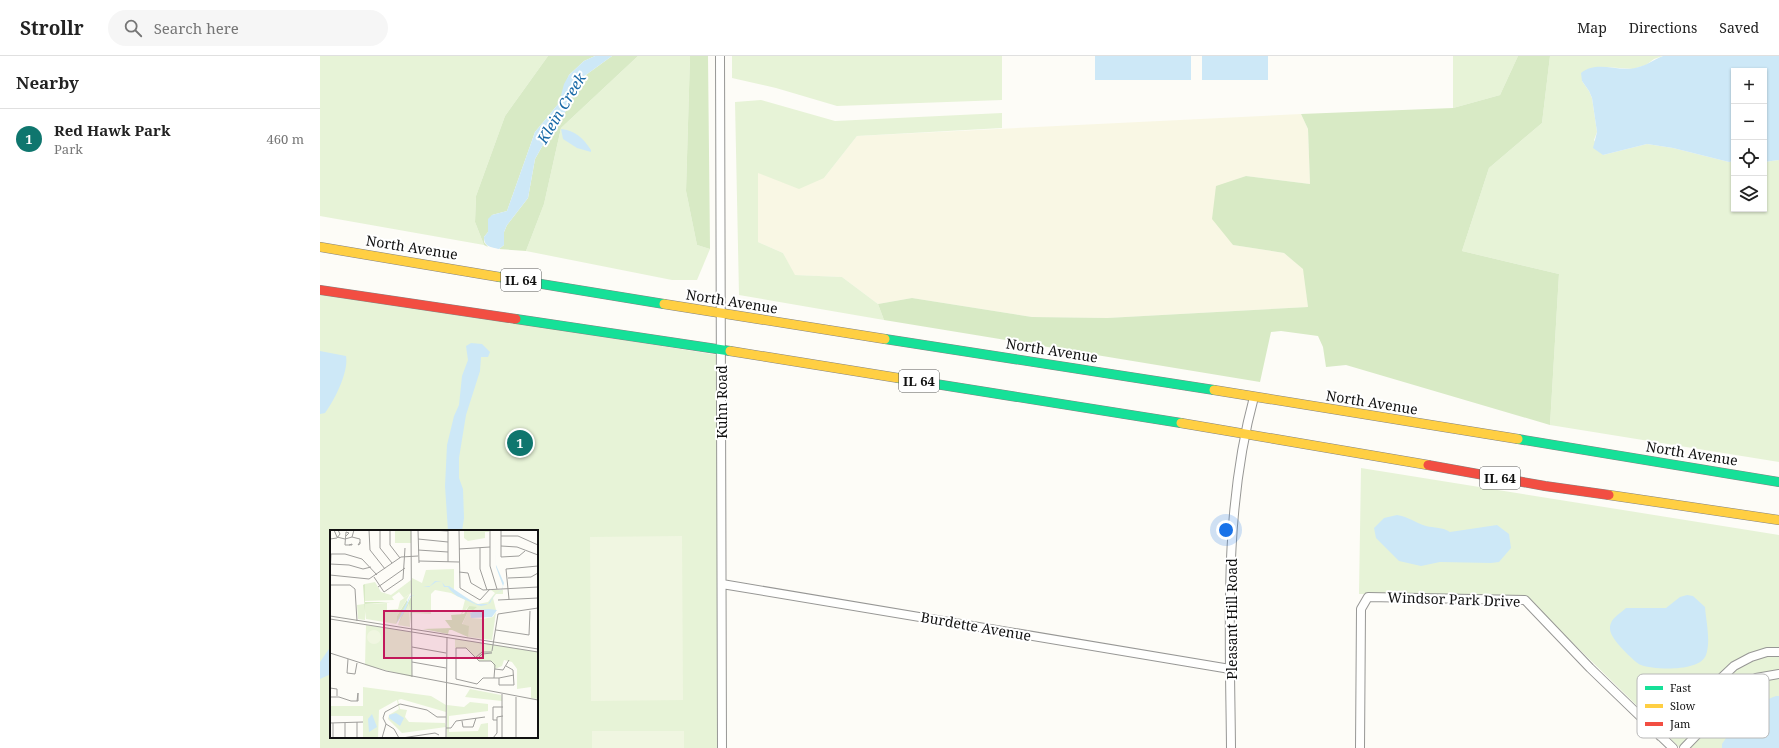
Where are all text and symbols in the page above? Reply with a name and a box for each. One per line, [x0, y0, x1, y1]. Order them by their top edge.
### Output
search box [108, 10, 388, 46]
text: Strollr [20, 15, 84, 41]
icon: search [122, 17, 144, 39]
text: Search here [154, 18, 239, 38]
text: Map [1577, 18, 1607, 37]
text: Directions [1629, 18, 1697, 37]
text: Saved [1719, 18, 1759, 37]
water label: Klein Creek [531, 68, 590, 148]
map controls [1731, 68, 1767, 212]
button: + [1731, 68, 1767, 104]
text: Nearby [16, 71, 79, 94]
button: − [1731, 104, 1767, 140]
text: Red Hawk Park [54, 120, 170, 140]
text: 1 [25, 130, 33, 148]
text: 460 m [267, 130, 304, 148]
text: Park [54, 140, 83, 158]
button: locate [1731, 140, 1767, 176]
button: layers [1731, 176, 1767, 212]
street label: North Avenue [365, 230, 459, 264]
road number: IL 64 [501, 269, 541, 291]
street label: North Avenue [685, 284, 779, 318]
street label: North Avenue [1005, 333, 1099, 367]
street label: Kuhn Road [712, 365, 731, 439]
road number: IL 64 [899, 370, 939, 392]
street label: North Avenue [1325, 385, 1419, 419]
pin: 1 [507, 428, 533, 458]
street label: North Avenue [1645, 436, 1739, 470]
road number: IL 64 [1480, 467, 1520, 489]
your location [1216, 520, 1236, 540]
inset map [330, 530, 538, 738]
street label: Pleasant Hill Road [1222, 558, 1241, 680]
street label: Windsor Park Drive [1387, 587, 1521, 611]
street label: Burdette Avenue [919, 607, 1033, 645]
legend [1637, 674, 1769, 738]
text: Fast [1670, 680, 1691, 695]
text: Slow [1670, 698, 1696, 713]
text: Jam [1669, 716, 1691, 731]

